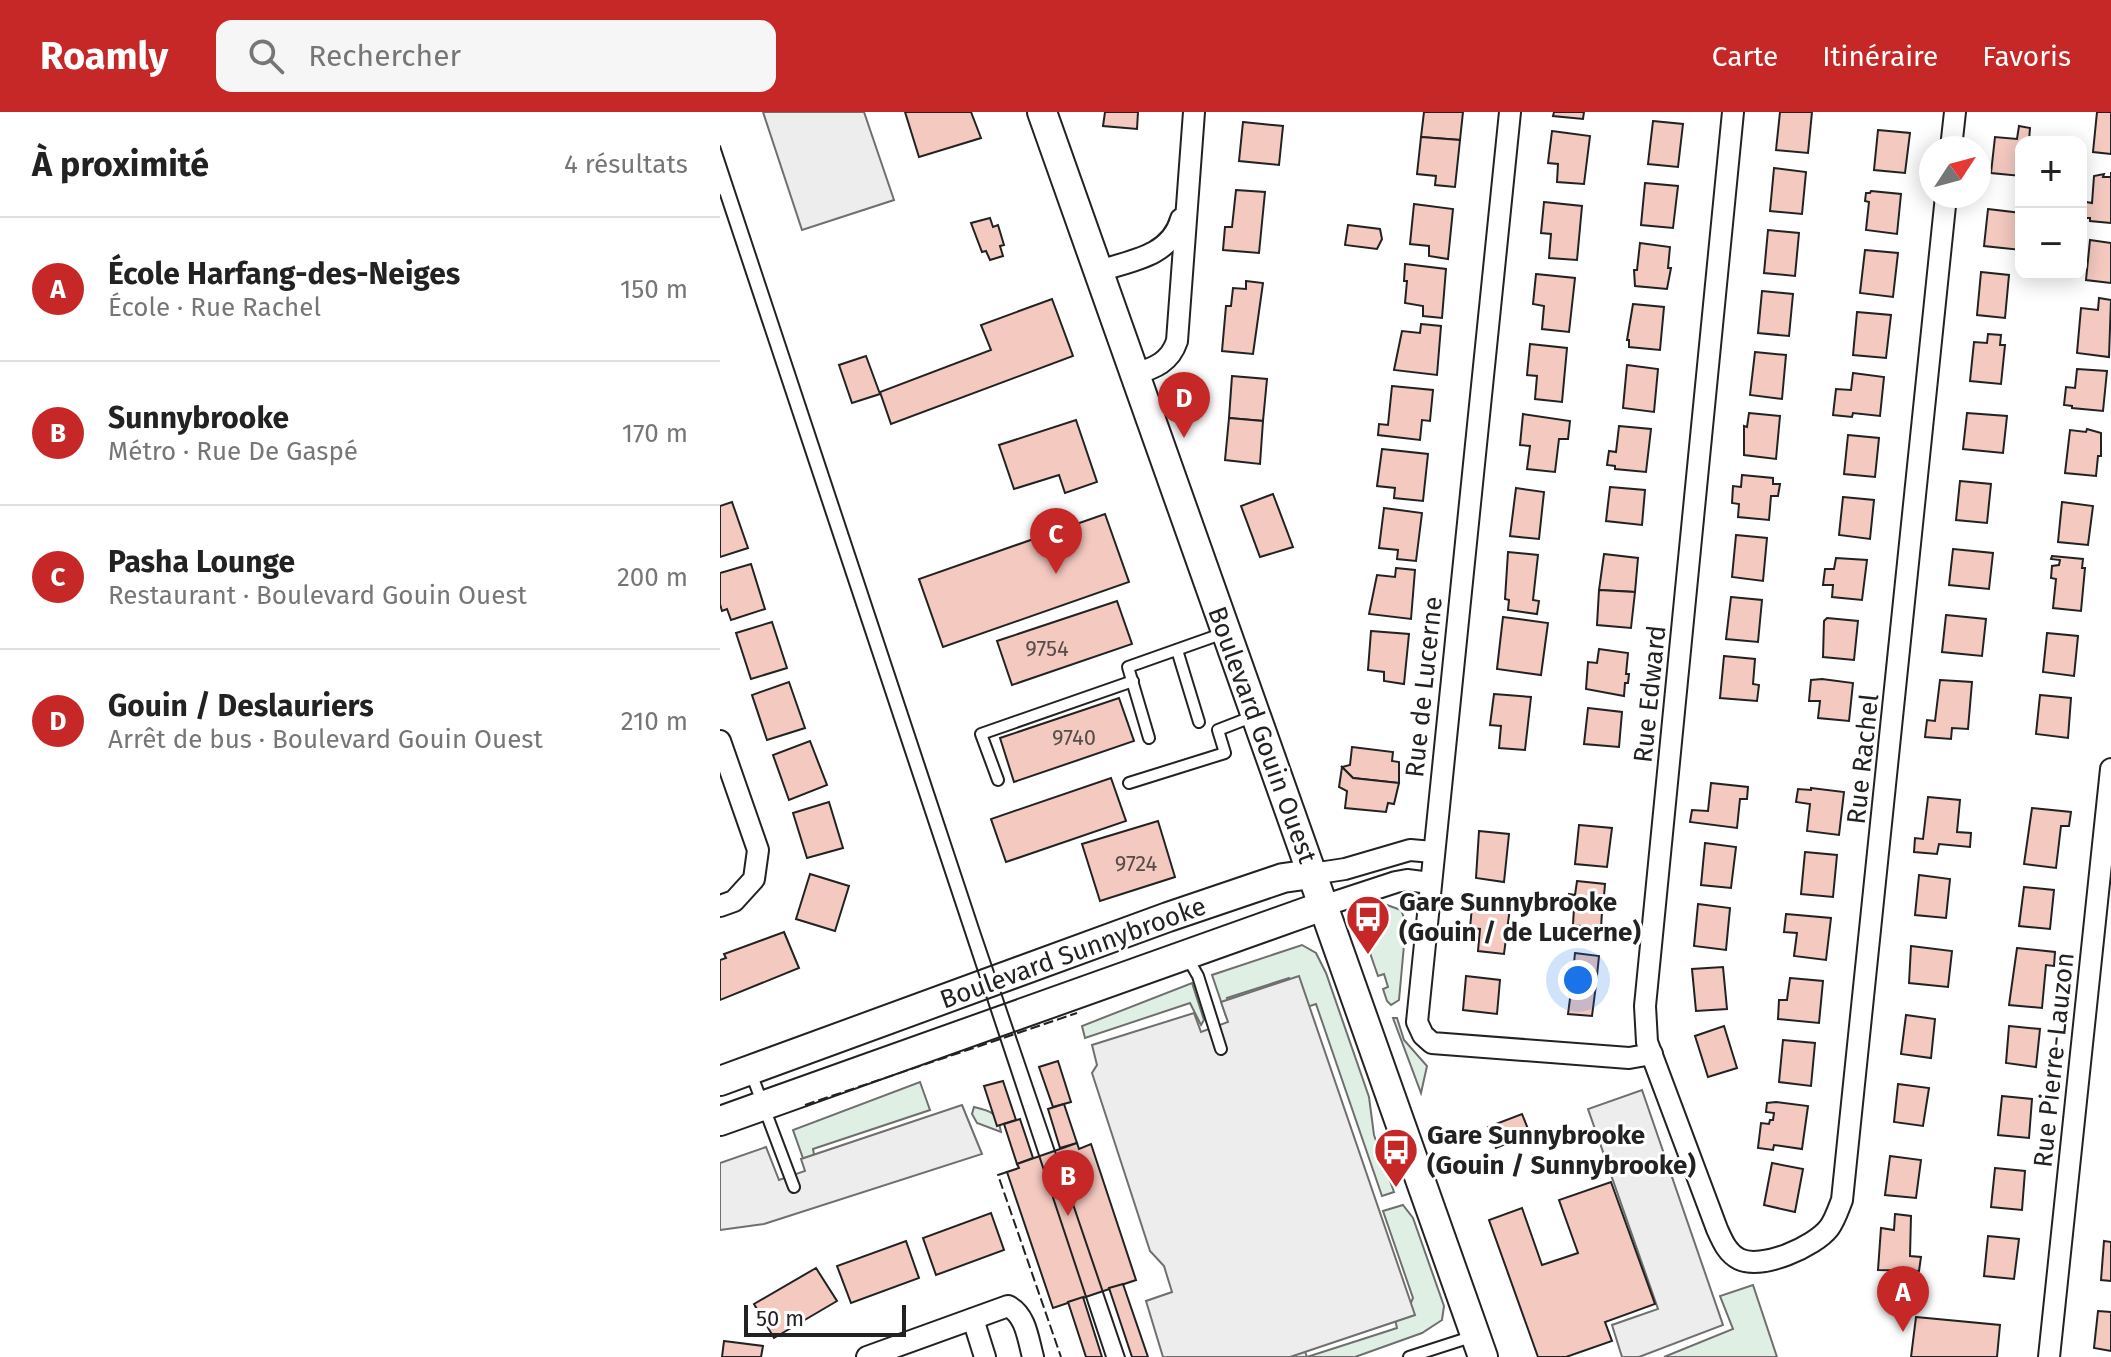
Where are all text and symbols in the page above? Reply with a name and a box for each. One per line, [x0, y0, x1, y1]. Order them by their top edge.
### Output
search box [216, 20, 776, 92]
text: Roamly [40, 33, 168, 79]
icon: search [244, 34, 288, 78]
text: Rechercher [308, 38, 461, 74]
text: Carte [1712, 40, 1778, 73]
text: Itinéraire [1822, 40, 1938, 73]
text: Favoris [1982, 40, 2071, 73]
north arrow [1919, 136, 1991, 208]
map controls [2015, 136, 2087, 280]
button: + [2015, 136, 2087, 208]
text: À proximité [32, 144, 209, 185]
text: 4 résultats [564, 149, 688, 180]
button: − [2015, 208, 2087, 280]
text: École Harfang-des-Neiges [108, 256, 460, 292]
text: A [50, 274, 66, 305]
text: 150 m [620, 274, 688, 305]
text: École · Rue Rachel [108, 292, 321, 323]
pin: D [1158, 372, 1210, 438]
text: Sunnybrooke [108, 400, 289, 436]
text: B [50, 418, 66, 449]
text: 170 m [622, 418, 688, 449]
text: Métro · Rue De Gaspé [108, 436, 358, 467]
pin: C [1030, 508, 1082, 574]
text: Pasha Lounge [108, 544, 295, 580]
text: C [51, 562, 65, 593]
text: 200 m [617, 562, 688, 593]
text: Restaurant · Boulevard Gouin Ouest [108, 580, 527, 611]
street label: Rue de Lucerne [1399, 595, 1449, 779]
street label: Boulevard Gouin Ouest [1201, 602, 1323, 868]
street label: Rue Edward [1627, 624, 1673, 764]
house number: 9754 [1025, 635, 1069, 662]
text: Gouin / Deslauriers [108, 688, 374, 724]
street label: Rue Rachel [1841, 692, 1885, 826]
text: D [50, 706, 66, 737]
text: 210 m [621, 706, 688, 737]
text: Arrêt de bus · Boulevard Gouin Ouest [108, 724, 543, 755]
house number: 9740 [1052, 724, 1096, 751]
house number: 9724 [1115, 850, 1158, 877]
place label: Gare Sunnybrooke (Gouin / de Lucerne) [1399, 887, 1641, 948]
street label: Boulevard Sunnybrooke [936, 890, 1210, 1016]
bus stop icon: Gare Sunnybrooke (Gouin / de Lucerne) [1344, 893, 1392, 956]
street label: Rue Pierre-Lauzon [2027, 951, 2081, 1169]
your location [1558, 960, 1598, 1000]
place label: Gare Sunnybrooke (Gouin / Sunnybrooke) [1427, 1120, 1696, 1181]
bus stop icon: Gare Sunnybrooke (Gouin / Sunnybrooke) [1372, 1126, 1420, 1189]
pin: B [1042, 1150, 1094, 1216]
pin: A [1877, 1266, 1929, 1332]
scale bar [744, 1301, 906, 1337]
text: 50 m [756, 1305, 804, 1332]

